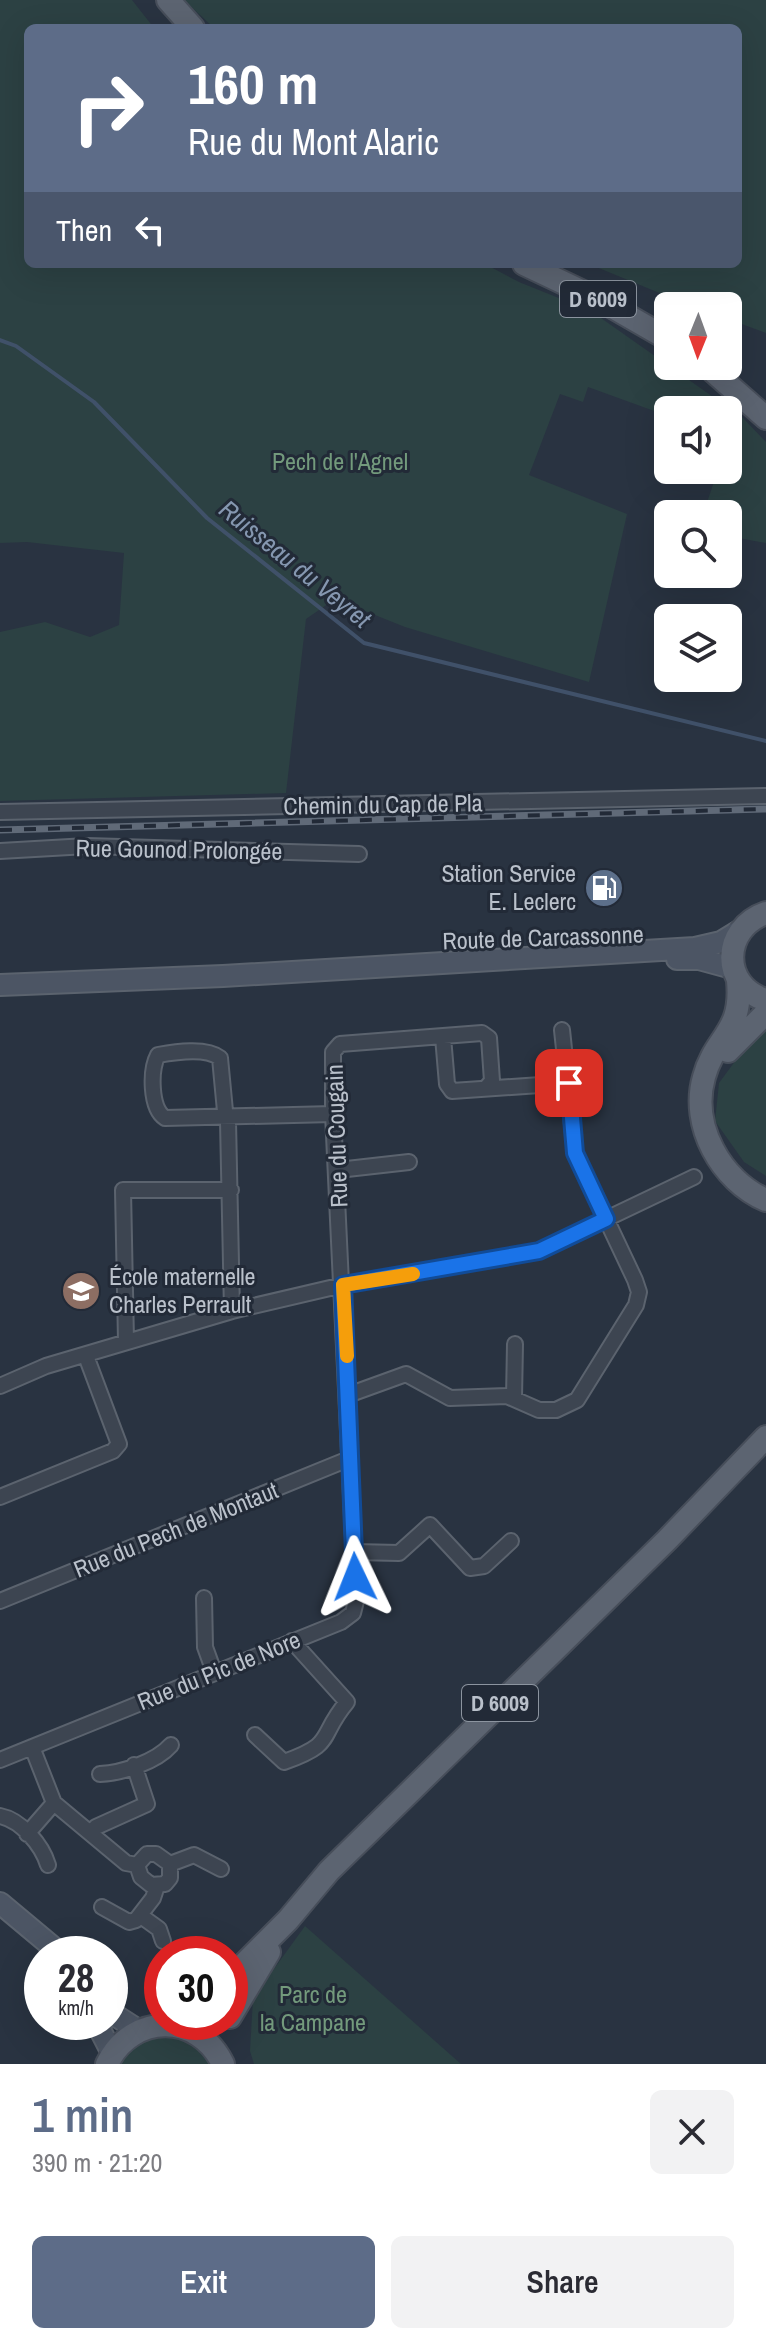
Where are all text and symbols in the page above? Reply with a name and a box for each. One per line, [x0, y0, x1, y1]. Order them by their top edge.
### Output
text: 160 m [188, 46, 318, 121]
icon: right [56, 56, 160, 160]
text: Rue du Mont Alaric [188, 118, 439, 166]
icon: left [128, 208, 172, 252]
text: Then [56, 210, 112, 250]
road number: D 6009 [560, 281, 636, 317]
north arrow [654, 292, 742, 380]
map controls [654, 292, 742, 692]
button: sound [654, 396, 742, 484]
park label: Pech de l'Agnel [272, 445, 408, 477]
water label: Ruisseau du Veyret [212, 492, 379, 636]
button: search [654, 500, 742, 588]
button: layers [654, 604, 742, 692]
street label: Chemin du Cap de Pla [283, 786, 483, 822]
street label: Rue Gounod Prolongée [75, 831, 283, 867]
place label: Station Service E. Leclerc [441, 857, 576, 917]
fuel station icon: Station Service E. Leclerc [583, 867, 625, 909]
street label: Route de Carcassonne [442, 917, 644, 957]
pin [535, 1049, 603, 1117]
icon: arrive [547, 1061, 591, 1105]
street label: Rue du Cougain [318, 1064, 354, 1208]
place label: École maternelle Charles Perrault [109, 1260, 256, 1320]
school or university icon: École maternelle Charles Perrault [60, 1270, 102, 1312]
street label: Rue du Pech de Montaut [69, 1473, 283, 1585]
position arrow [313, 1535, 397, 1619]
street label: Rue du Pic de Nore [132, 1623, 305, 1717]
road number: D 6009 [462, 1685, 538, 1721]
speed limit sign: 30 [144, 1936, 248, 2040]
text: 28 [58, 1951, 94, 2004]
park label: Parc de la Campane [260, 1978, 366, 2038]
text: km/h [58, 1994, 94, 2021]
text: 1 min [32, 2082, 133, 2147]
button: close [650, 2090, 734, 2174]
text: 390 m · 21:20 [32, 2145, 162, 2180]
button: Exit [32, 2236, 375, 2328]
button: Share [391, 2236, 734, 2328]

